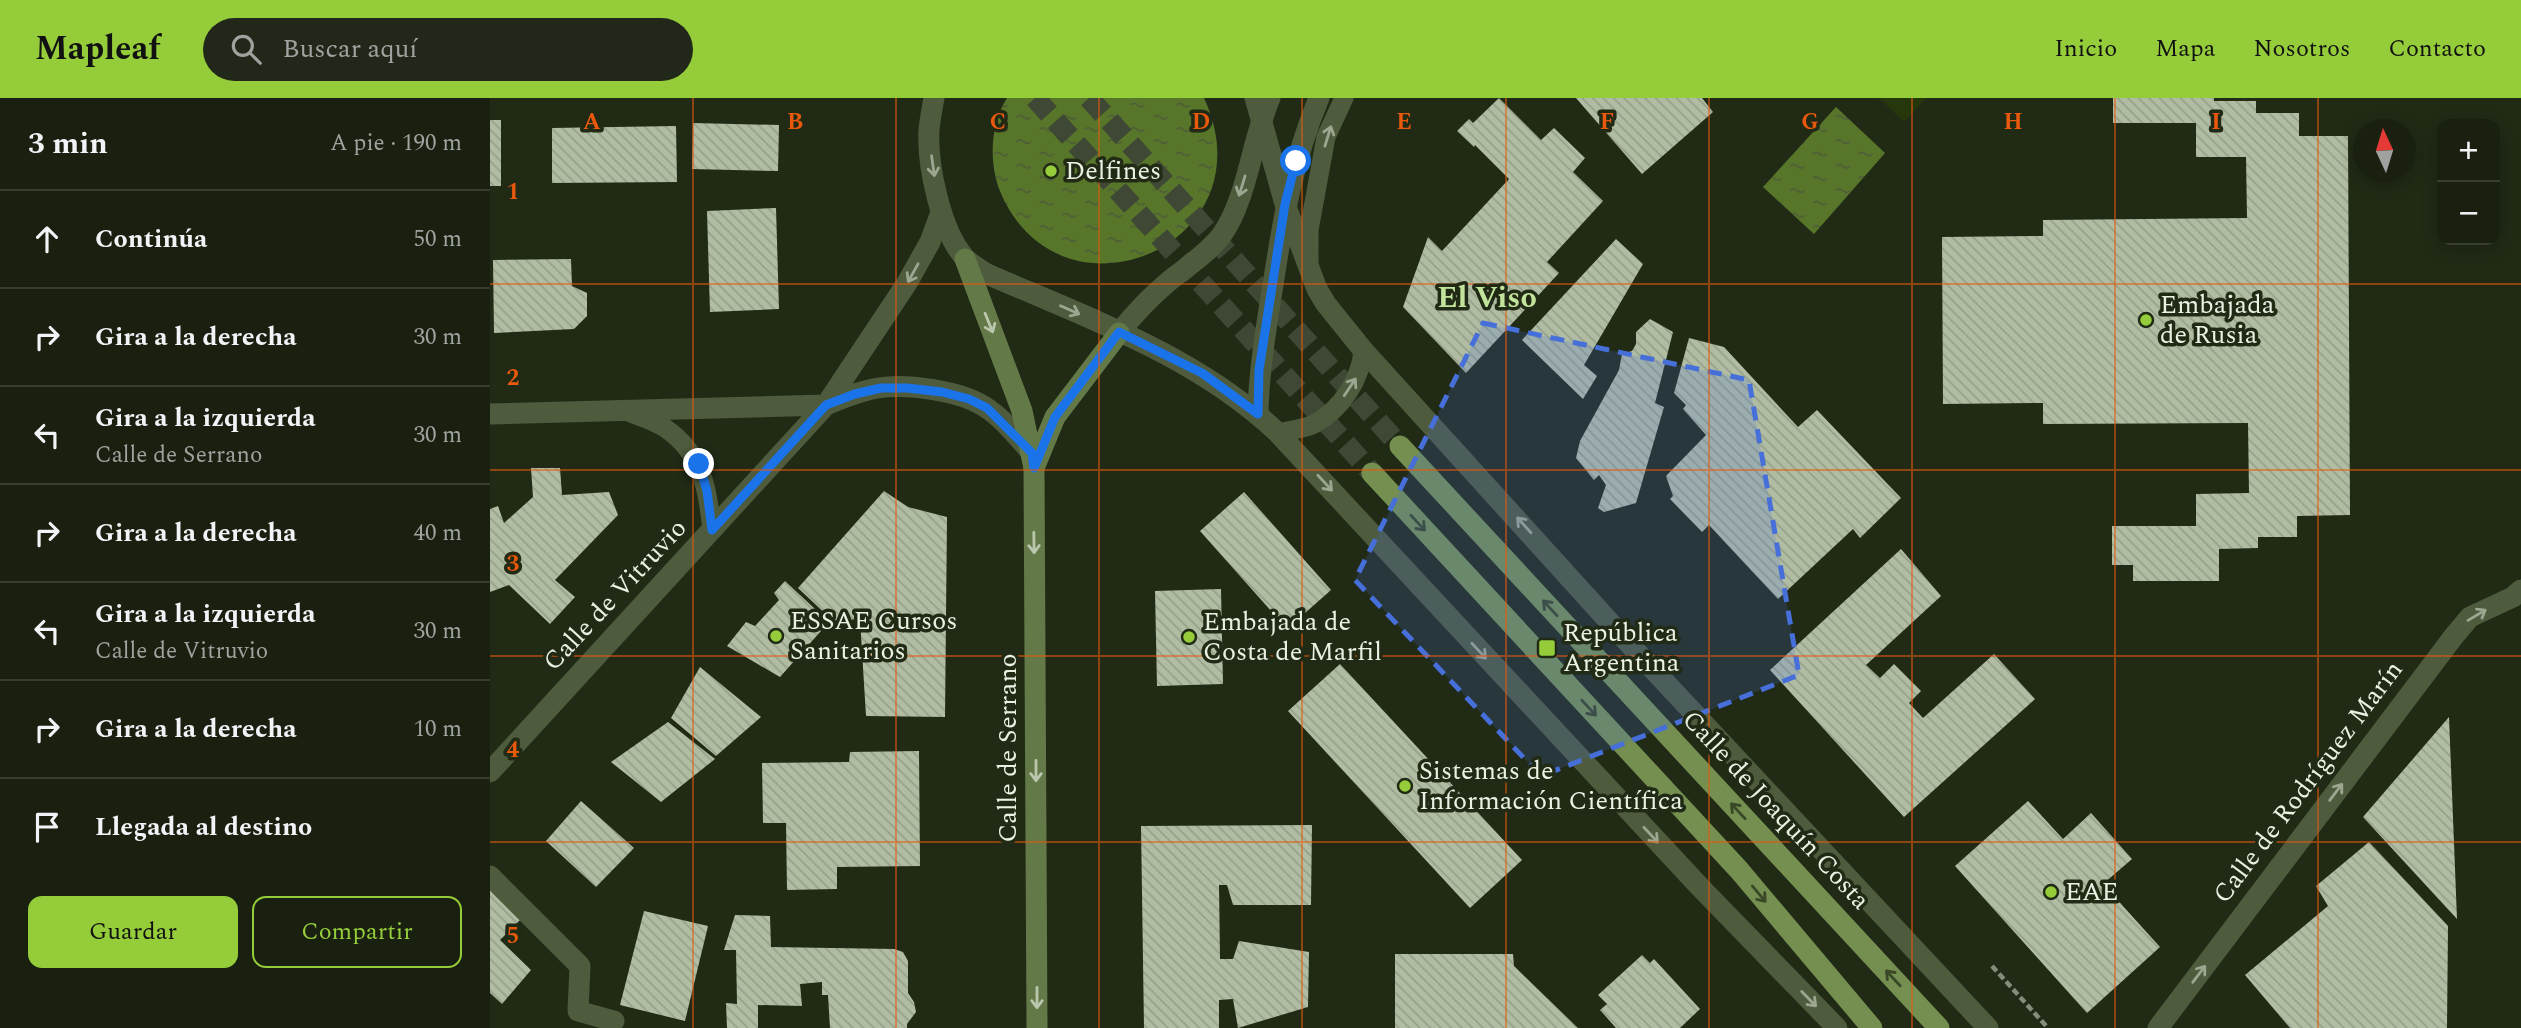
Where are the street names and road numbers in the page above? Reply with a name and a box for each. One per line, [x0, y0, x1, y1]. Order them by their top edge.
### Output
street label: Calle de Vitruvio [534, 510, 696, 680]
street label: Calle de Rodríguez Marín [2203, 652, 2413, 912]
street label: Calle de Serrano [988, 653, 1028, 843]
street label: Calle de Joaquín Costa [1673, 701, 1880, 919]

